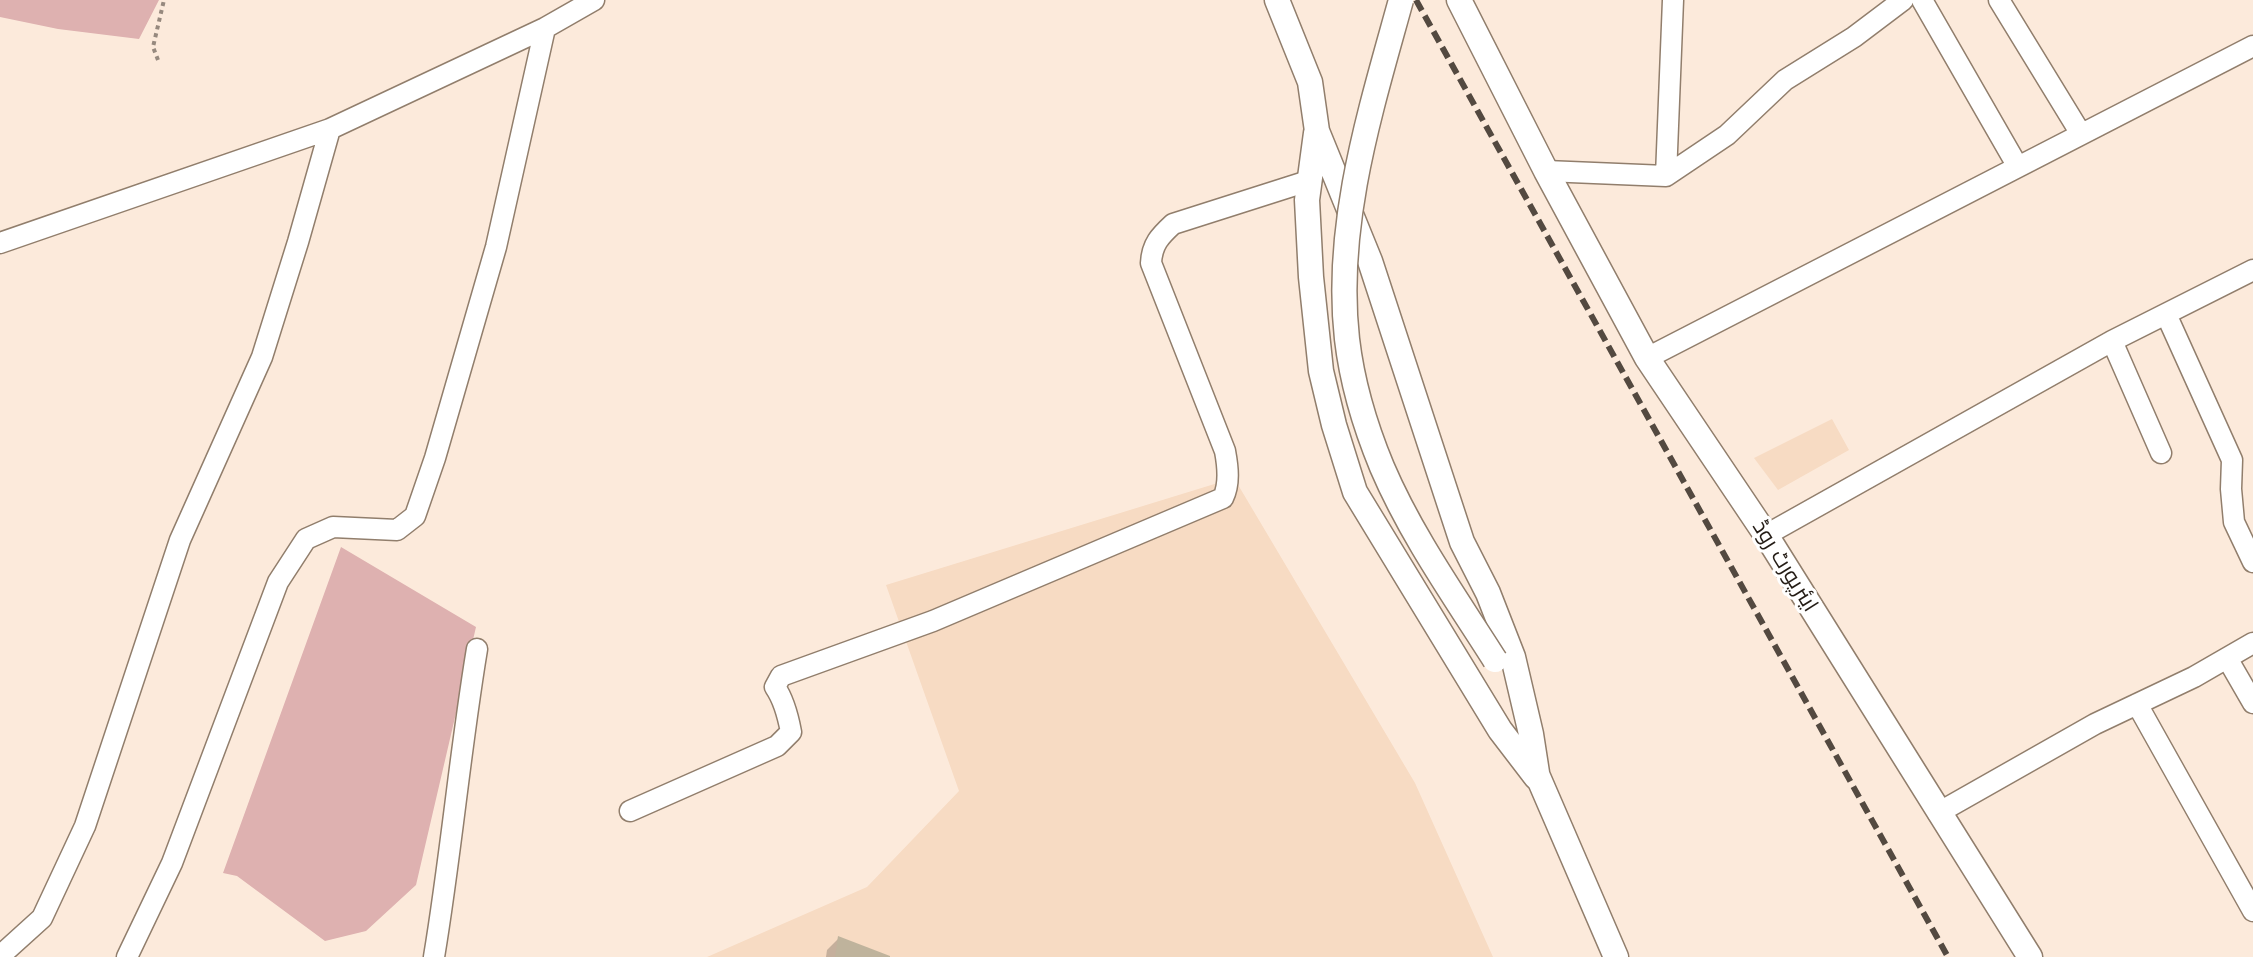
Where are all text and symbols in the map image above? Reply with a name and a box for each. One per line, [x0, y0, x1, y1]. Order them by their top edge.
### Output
street label: ایئرپورٹ روڈ [1747, 515, 1823, 617]

